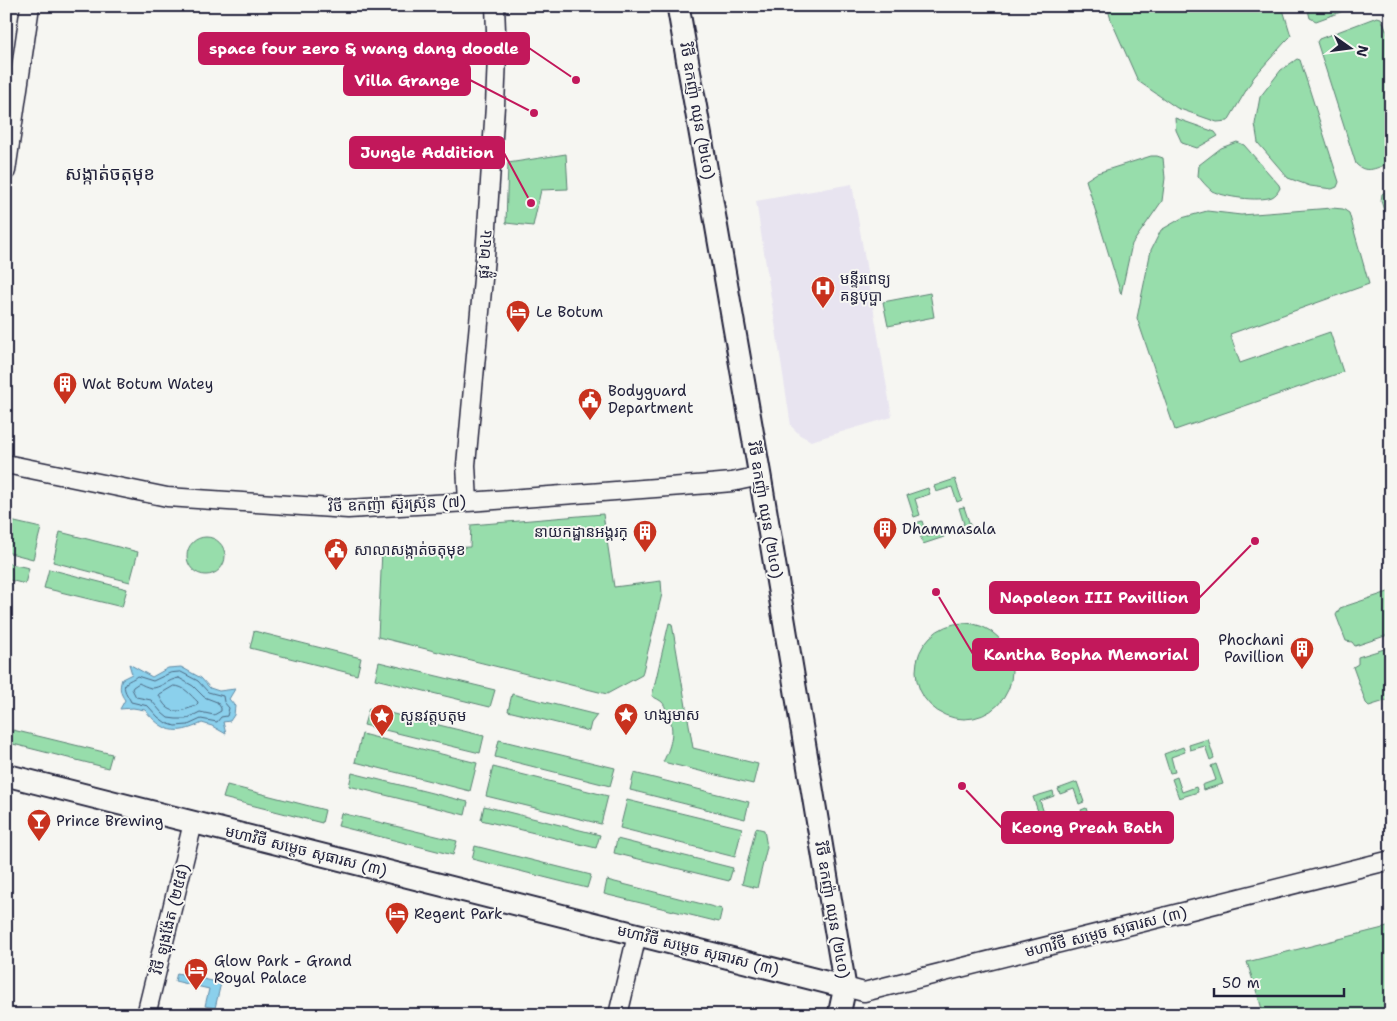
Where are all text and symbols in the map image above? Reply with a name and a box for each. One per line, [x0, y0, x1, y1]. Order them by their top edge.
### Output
north arrow [1324, 22, 1374, 72]
callout: space four zero & wang dang doodle [199, 33, 529, 64]
text: space four zero & wang dang doodle [209, 38, 519, 59]
street label: វិថី ឧកញ៉ា ឈុន (២៤០) [675, 41, 719, 181]
text: N [1353, 44, 1373, 59]
callout: Villa Grange [344, 64, 470, 95]
text: Villa Grange [354, 70, 460, 91]
callout: Jungle Addition [350, 137, 504, 168]
text: Jungle Addition [360, 142, 494, 163]
district label: សង្កាត់ចតុមុខ [65, 162, 155, 186]
street label: ផ្លូវ ២៤៤ [473, 228, 500, 280]
place label: មន្ទីរពេទ្យ គន្ធបុប្ផា [840, 269, 891, 306]
hospital icon: មន្ទីរពេទ្យ គន្ធបុប្ផា [810, 275, 836, 309]
hotel icon: Le Botum [505, 299, 531, 333]
place label: Le Botum [536, 302, 603, 322]
building icon: Wat Botum Watey [52, 371, 78, 405]
place label: Wat Botum Watey [82, 374, 213, 394]
place label: Bodyguard Department [608, 381, 693, 418]
public building icon: Bodyguard Department [577, 387, 603, 421]
street label: វិថី ឧកញ៉ា ឈុន (២៤០) [743, 440, 787, 580]
street label: វិថី ឧកញ៉ា ស៊ួរស៊្រុន (៧) [328, 492, 466, 516]
building icon: Dhammasala [872, 516, 898, 550]
building icon: នាយកដ្ឋានអង្គរក្ [632, 519, 658, 553]
place label: Dhammasala [902, 519, 996, 539]
place label: នាយកដ្ឋានអង្គរក្ [534, 522, 628, 542]
public building icon: សាលាសង្កាត់ចតុមុខ [323, 537, 349, 571]
place label: សាលាសង្កាត់ចតុមុខ [354, 540, 466, 560]
callout: Napoleon III Pavillion [990, 582, 1199, 613]
text: Napoleon III Pavillion [999, 587, 1189, 608]
place label: Phochani Pavillion [1218, 630, 1284, 667]
building icon: Phochani Pavillion [1289, 636, 1315, 670]
callout: Kantha Bopha Memorial [973, 639, 1198, 670]
text: Kantha Bopha Memorial [984, 644, 1189, 665]
place icon: ហង្សមាស [613, 702, 639, 736]
place icon: សួនវត្តបតុម [369, 703, 395, 737]
place label: ហង្សមាស [644, 705, 700, 725]
place label: សួនវត្តបតុម [400, 706, 466, 726]
bar icon: Prince Brewing [26, 808, 52, 842]
place label: Prince Brewing [56, 811, 164, 831]
callout: Keong Preah Bath [1002, 812, 1173, 843]
text: Keong Preah Bath [1012, 817, 1163, 838]
street label: មហាវិថី សម្តេច សុធារស (៣) [223, 821, 389, 881]
street label: វិថី ឧកញ៉ា ឈុន (២៤០) [810, 840, 854, 980]
street label: វិថី ឡុងង៉ែត (២៥៨) [147, 862, 196, 977]
hotel icon: Regent Park [384, 901, 410, 935]
street label: មហាវិថី សម្តេច សុធារស (៣) [1023, 902, 1189, 962]
place label: Regent Park [414, 904, 503, 924]
street label: មហាវិថី សម្តេច សុធារស (៣) [615, 920, 781, 980]
place label: Glow Park - Grand Royal Palace [214, 951, 352, 988]
hotel icon: Glow Park - Grand Royal Palace [183, 957, 209, 991]
scale bar [1214, 966, 1344, 998]
text: 50 m [1222, 973, 1260, 993]

